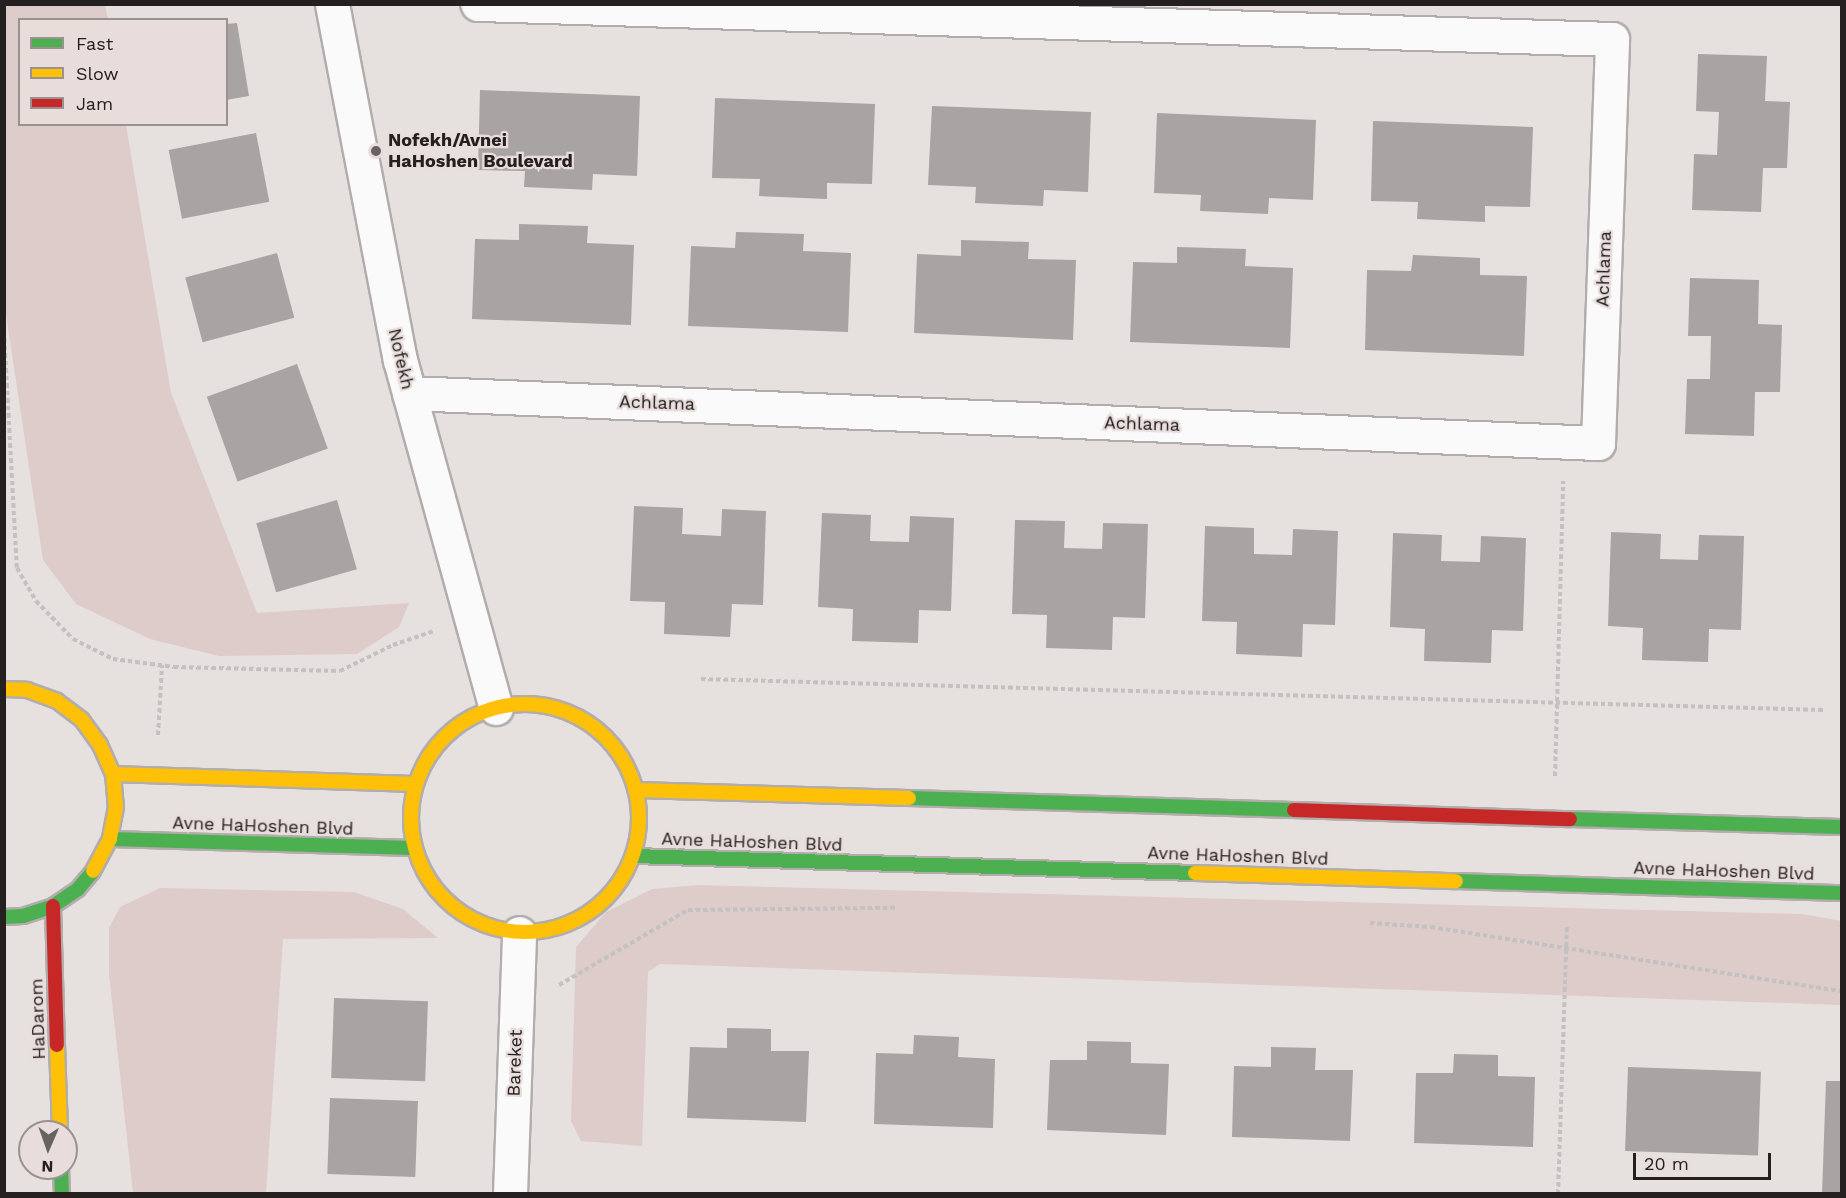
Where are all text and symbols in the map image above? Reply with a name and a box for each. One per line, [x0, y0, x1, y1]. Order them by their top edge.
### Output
legend [18, 18, 228, 126]
text: Fast [76, 33, 113, 54]
text: Slow [76, 63, 119, 84]
text: Jam [76, 93, 113, 114]
place label: Nofekh/Avnei HaHoshen Boulevard [388, 130, 573, 172]
marker: Nofekh/Avnei HaHoshen Boulevard [369, 144, 383, 158]
street label: Achlama [1592, 231, 1616, 307]
street label: Nofekh [383, 326, 419, 392]
street label: Achlama [619, 391, 695, 415]
street label: Achlama [1104, 412, 1180, 436]
street label: Avne HaHoshen Blvd [172, 812, 354, 840]
street label: Avne HaHoshen Blvd [661, 828, 843, 856]
street label: Avne HaHoshen Blvd [1147, 842, 1329, 870]
street label: Avne HaHoshen Blvd [1633, 857, 1815, 885]
street label: HaDarom [26, 978, 50, 1060]
street label: Bareket [503, 1029, 527, 1097]
north arrow [18, 1120, 78, 1180]
scale bar [1636, 1141, 1774, 1179]
text: 20 m [1644, 1153, 1689, 1174]
text: N [41, 1157, 54, 1176]

